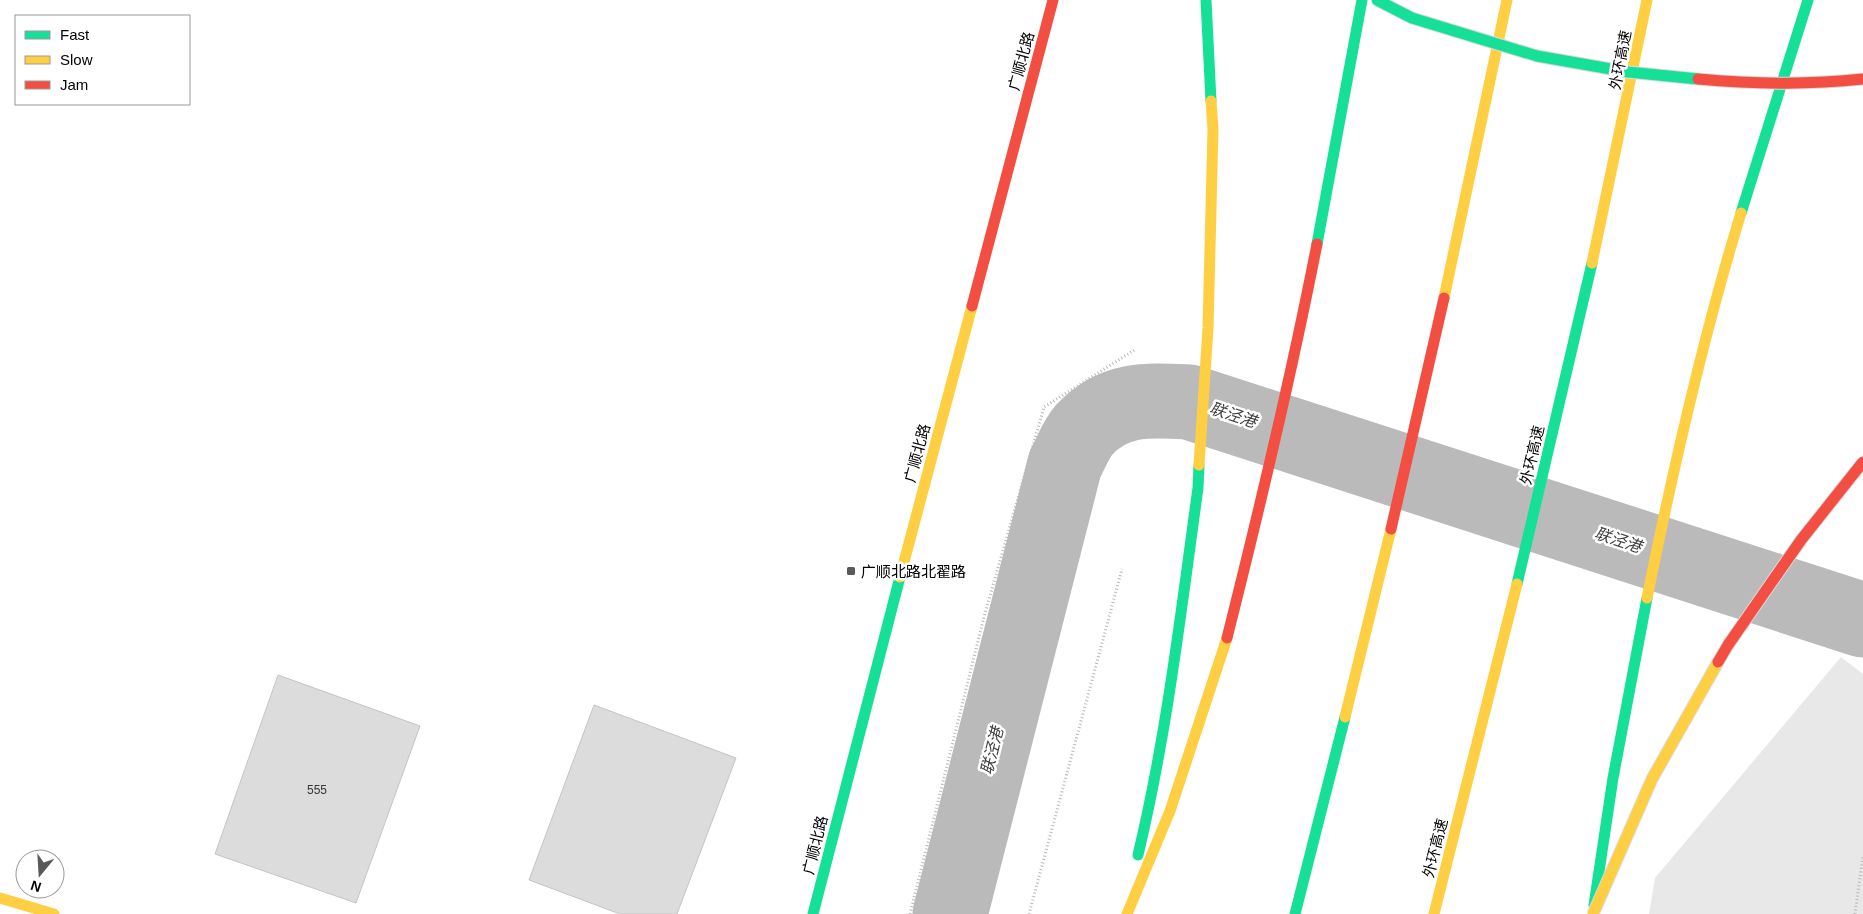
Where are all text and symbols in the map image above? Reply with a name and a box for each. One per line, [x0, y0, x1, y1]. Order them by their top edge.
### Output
legend [15, 15, 190, 105]
text: Fast [60, 26, 90, 43]
street label: 外环高速 [1606, 29, 1634, 91]
street label: 广顺北路 [1005, 30, 1037, 92]
text: Slow [60, 51, 93, 68]
text: Jam [60, 76, 88, 93]
water label: 联泾港 [1208, 399, 1260, 431]
street label: 广顺北路 [901, 422, 933, 484]
street label: 外环高速 [1517, 424, 1547, 486]
water label: 联泾港 [1593, 524, 1645, 556]
place label: 广顺北路北翟路 [861, 563, 966, 580]
marker: 广顺北路北翟路 [845, 565, 857, 577]
water label: 联泾港 [978, 724, 1007, 776]
house number: 555 [307, 783, 327, 797]
street label: 广顺北路 [799, 814, 831, 876]
street label: 外环高速 [1419, 817, 1451, 879]
north arrow [15, 849, 65, 899]
text: N [29, 877, 43, 896]

